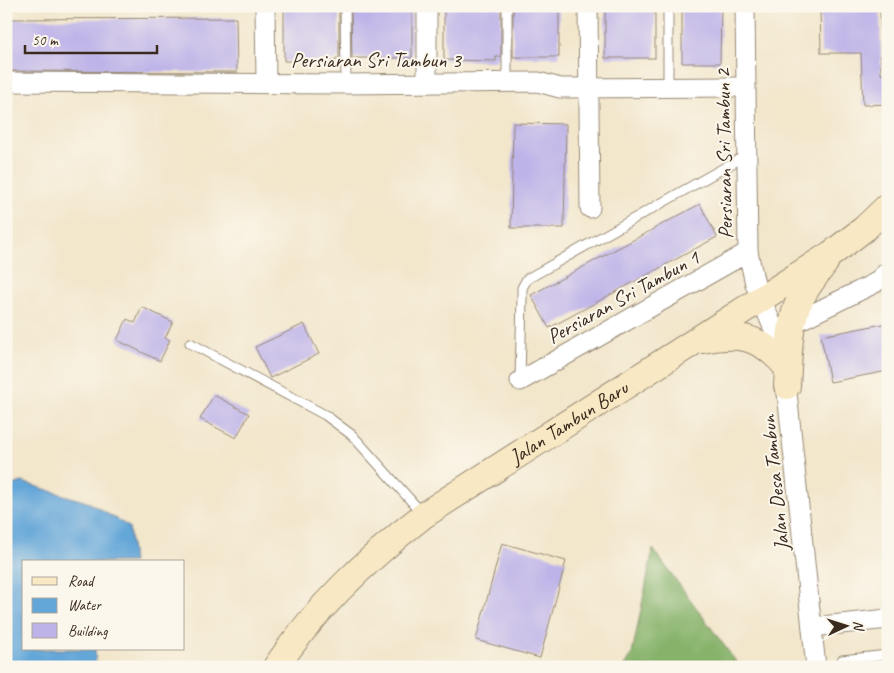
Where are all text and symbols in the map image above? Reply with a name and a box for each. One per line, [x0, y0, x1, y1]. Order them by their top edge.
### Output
scale bar [25, 22, 158, 54]
text: 50 m [32, 31, 59, 50]
street label: Persiaran Sri Tambun 3 [291, 47, 463, 73]
street label: Persiaran Sri Tambun 2 [709, 67, 738, 239]
street label: Persiaran Sri Tambun 1 [542, 244, 705, 350]
street label: Jalan Tambun Baru [504, 374, 634, 470]
street label: Jalan Desa Tambun [755, 412, 795, 553]
legend [22, 560, 185, 650]
text: Road [68, 572, 95, 591]
text: Water [68, 596, 102, 615]
north arrow [822, 600, 872, 650]
text: N [850, 620, 867, 632]
text: Building [68, 622, 108, 641]

